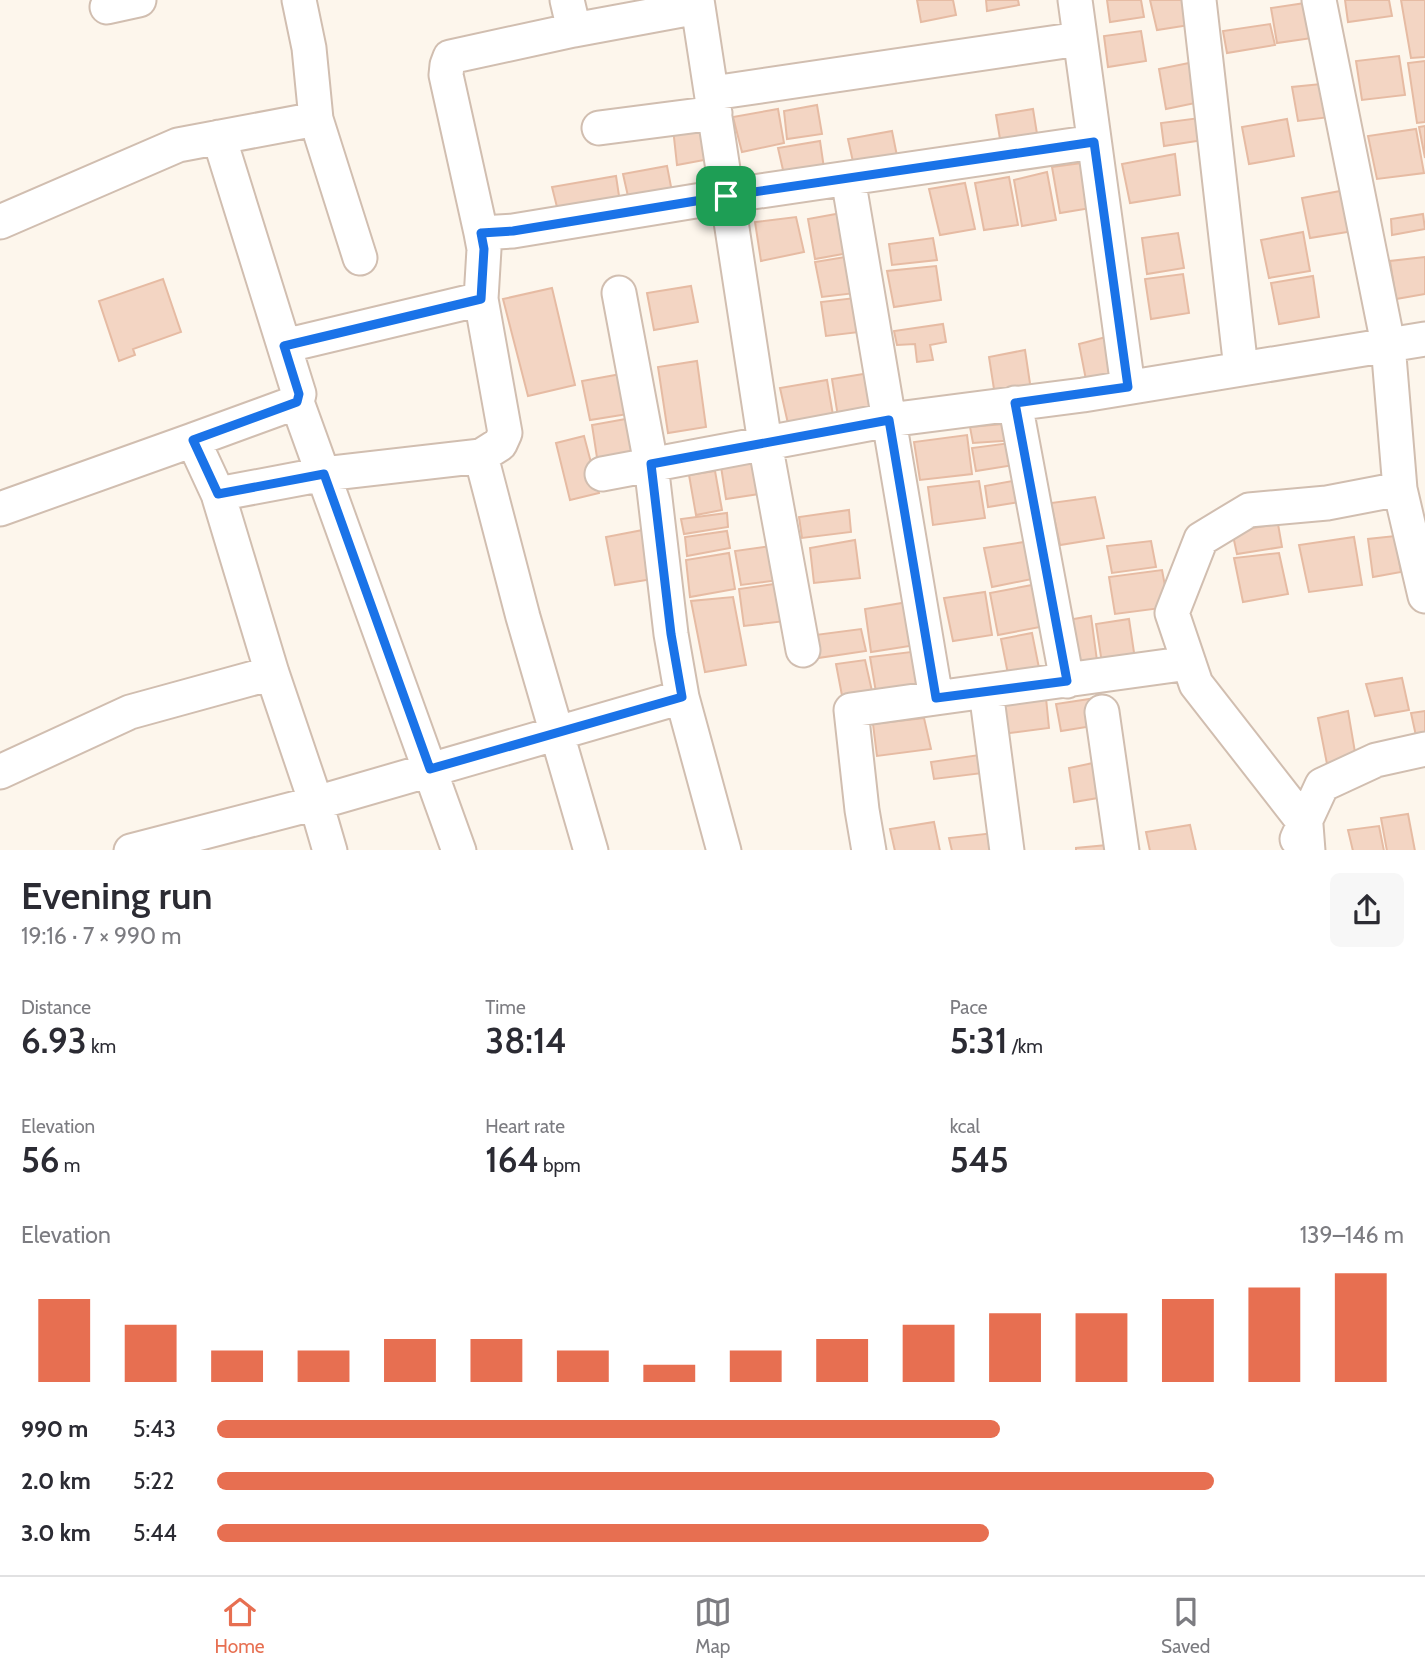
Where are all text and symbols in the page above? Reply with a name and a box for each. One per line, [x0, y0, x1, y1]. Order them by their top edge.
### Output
pin [696, 166, 756, 226]
icon: arrive [707, 177, 745, 215]
text: Evening run [21, 872, 213, 919]
button: share [1330, 873, 1404, 947]
text: 19:16 · 7 × 990 m [21, 922, 182, 950]
text: Distance [21, 996, 91, 1019]
text: Time [485, 996, 526, 1019]
text: Pace [950, 996, 988, 1019]
text: 6.93 [21, 1019, 87, 1062]
text: 38:14 [485, 1019, 567, 1062]
text: 5:31 [950, 1019, 1007, 1062]
text: km [87, 1035, 116, 1058]
text: /km [1007, 1035, 1043, 1058]
text: Elevation [21, 1115, 95, 1138]
text: Heart rate [485, 1115, 565, 1138]
text: kcal [950, 1115, 980, 1138]
text: 56 [21, 1138, 60, 1181]
text: 164 [485, 1138, 539, 1181]
text: 545 [950, 1138, 1009, 1181]
text: m [60, 1154, 81, 1177]
text: bpm [539, 1154, 581, 1177]
text: Elevation [21, 1221, 111, 1249]
text: 139–146 m [1300, 1221, 1404, 1249]
text: 990 m [21, 1415, 88, 1443]
text: 5:43 [133, 1415, 176, 1443]
text: 2.0 km [21, 1467, 91, 1495]
text: 5:22 [133, 1467, 174, 1495]
text: 3.0 km [21, 1519, 91, 1547]
text: 5:44 [133, 1519, 177, 1547]
tab: Home [215, 1593, 265, 1658]
tab: Map [694, 1593, 732, 1658]
tab: Saved [1161, 1593, 1210, 1658]

